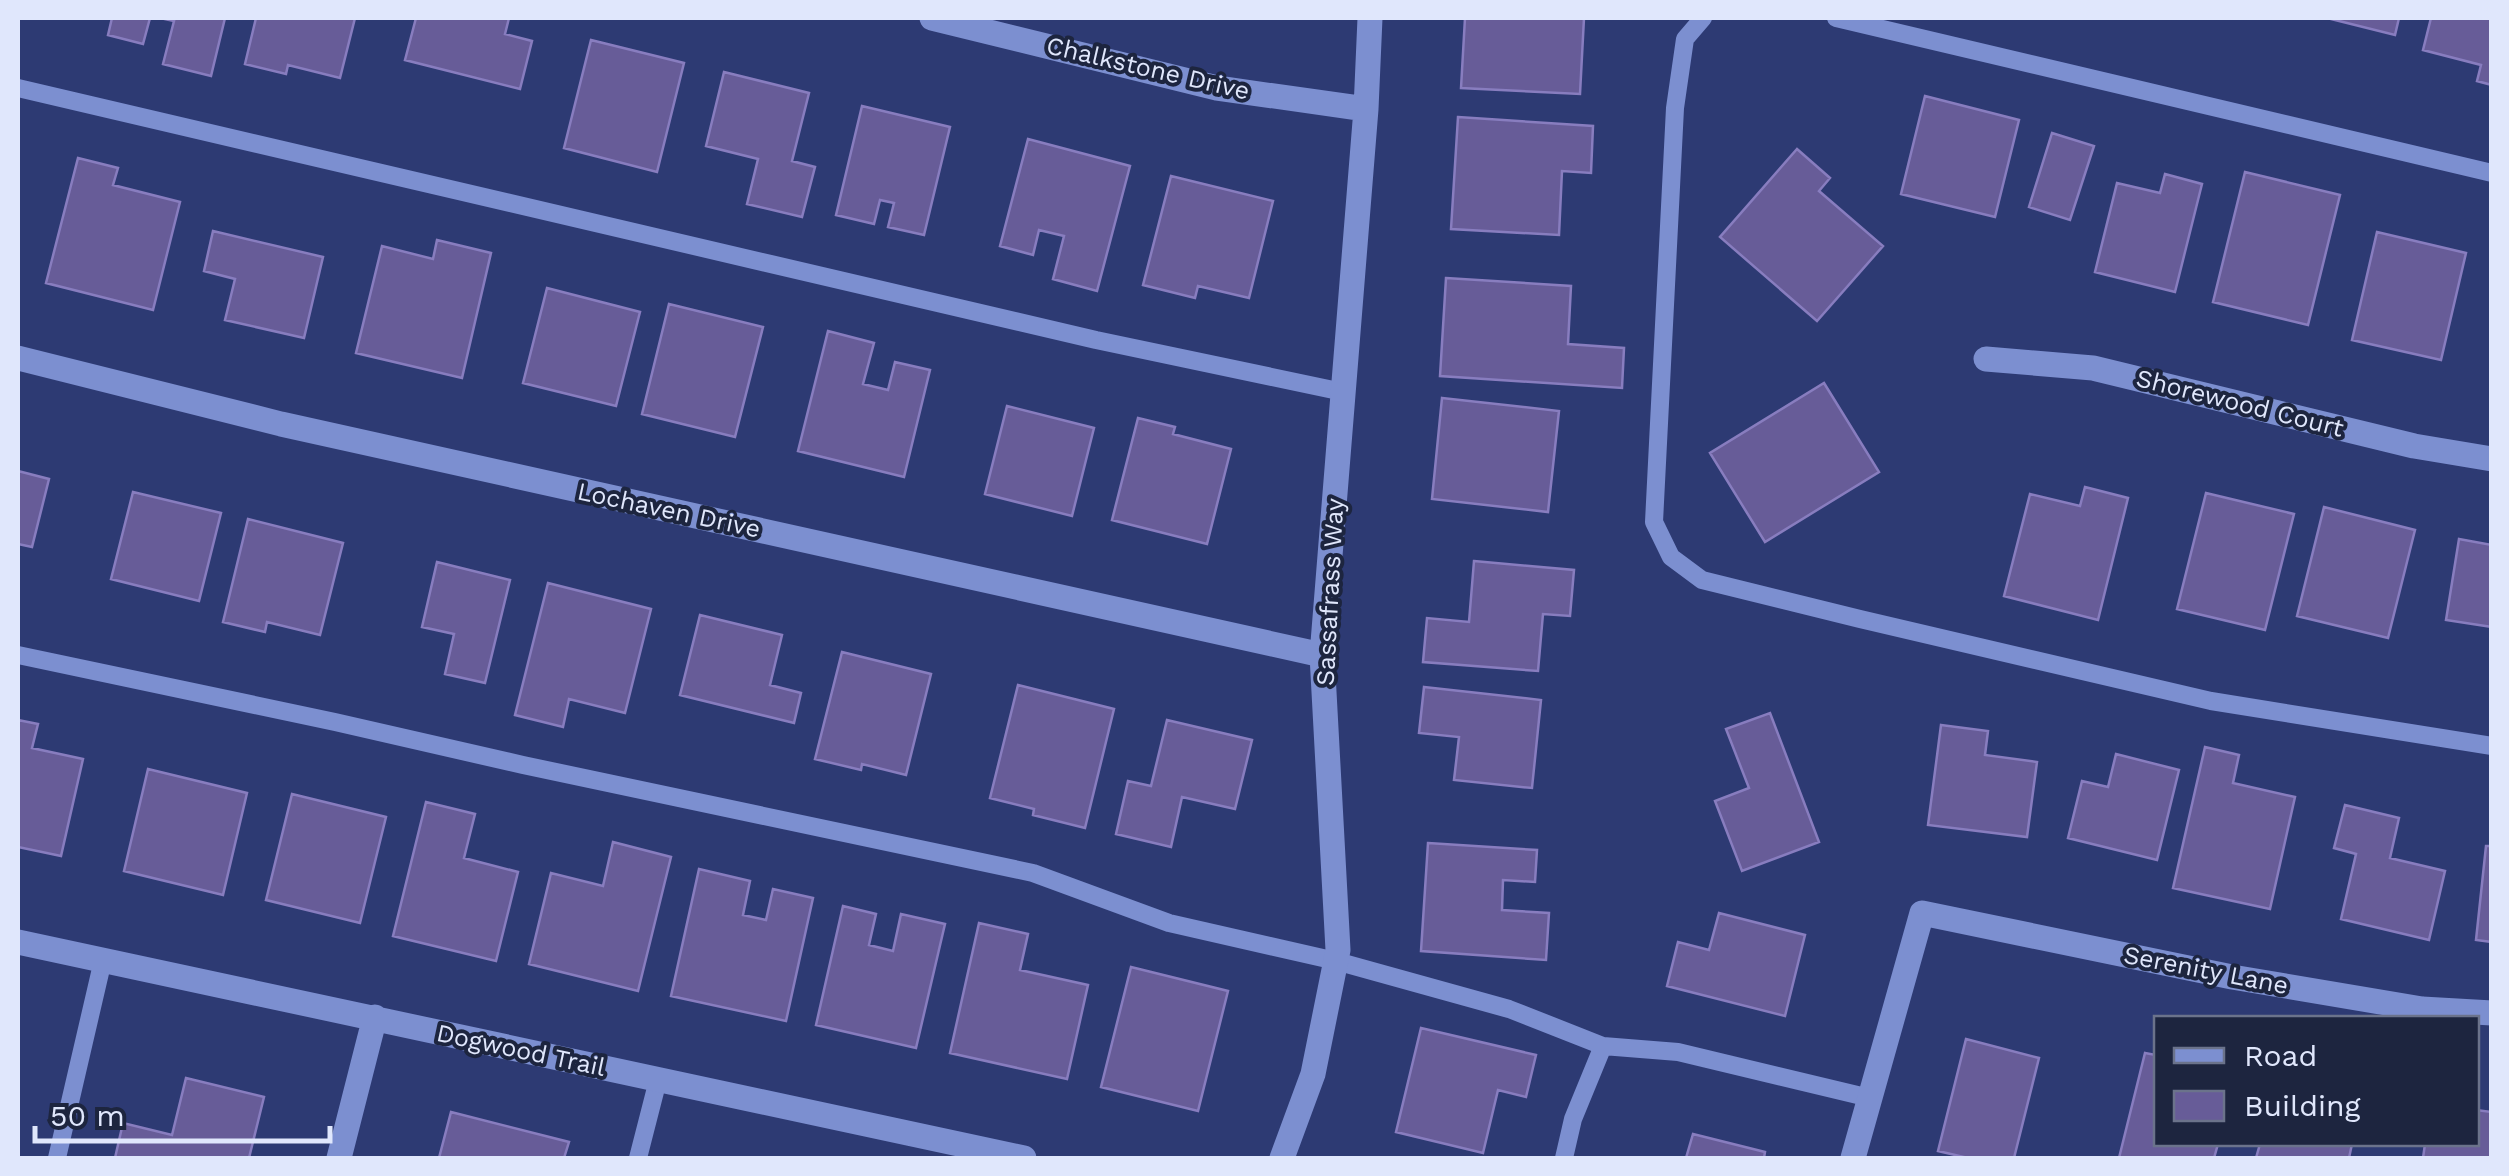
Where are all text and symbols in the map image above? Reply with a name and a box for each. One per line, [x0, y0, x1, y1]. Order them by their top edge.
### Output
street label: Chalkstone Drive [1044, 31, 1252, 105]
street label: Shorewood Court [2133, 363, 2347, 443]
street label: Lochaven Drive [575, 476, 763, 544]
street label: Sassafrass Way [1311, 497, 1349, 687]
street label: Serenity Lane [2121, 940, 2291, 1000]
legend [2154, 1016, 2479, 1146]
street label: Dogwood Trail [434, 1018, 608, 1082]
text: Road [2244, 1038, 2317, 1073]
scale bar [35, 1081, 330, 1143]
text: Building [2244, 1088, 2361, 1123]
text: 50 m [50, 1098, 125, 1133]

